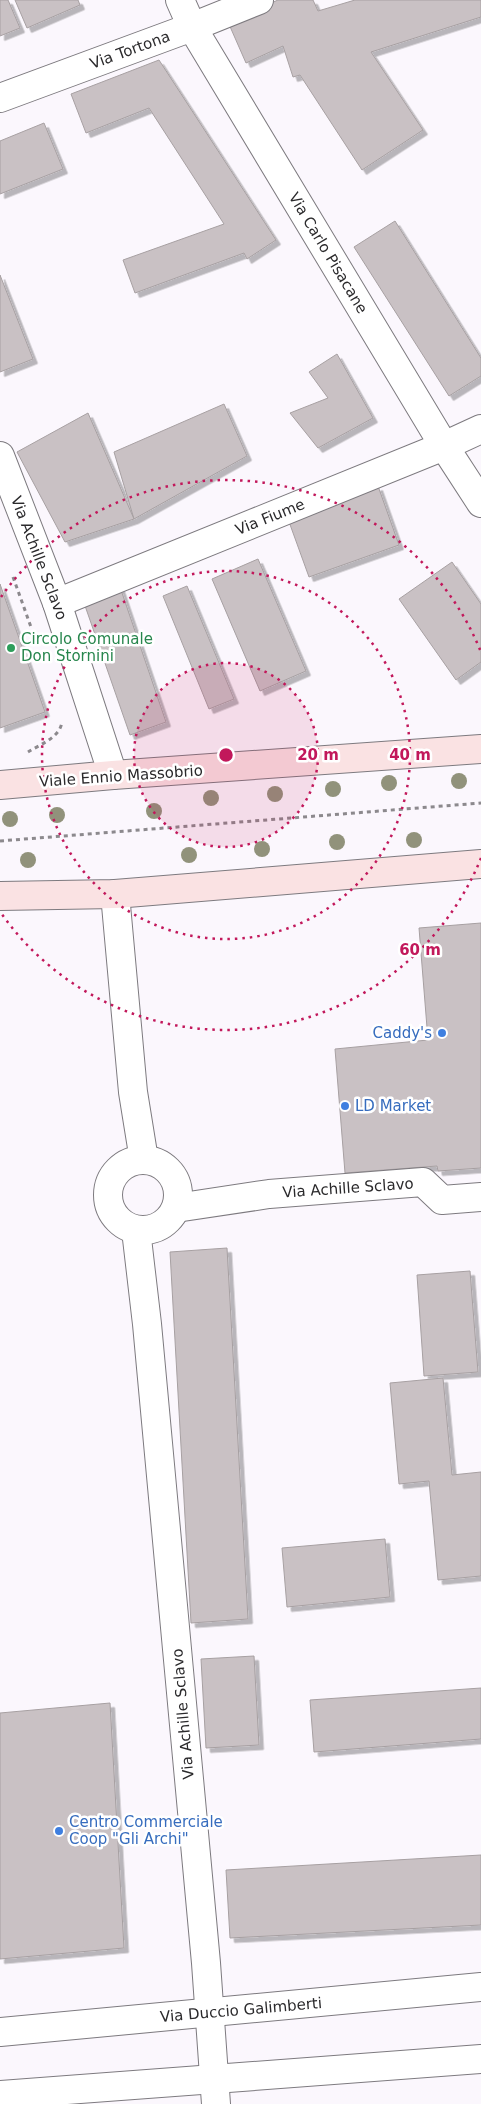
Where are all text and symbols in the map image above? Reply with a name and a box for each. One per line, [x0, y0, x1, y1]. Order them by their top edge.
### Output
street label: Via Tortona [88, 27, 172, 73]
street label: Via Carlo Pisacane [285, 189, 371, 317]
street label: Via Achille Sclavo [7, 493, 71, 623]
street label: Via Fiume [233, 495, 307, 539]
place label: Circolo Comunale Don Stornini [21, 630, 153, 665]
marker: Circolo Comunale Don Stornini [5, 642, 17, 654]
centre of rings [217, 746, 235, 764]
text: 20 m [297, 746, 339, 764]
text: 40 m [389, 746, 431, 764]
street label: Viale Ennio Massobrio [39, 761, 203, 791]
text: 60 m [399, 941, 441, 959]
place label: Caddy's [372, 1024, 432, 1042]
marker: Caddy's [436, 1027, 448, 1039]
place label: LD Market [355, 1097, 431, 1115]
marker: LD Market [339, 1100, 351, 1112]
street label: Via Achille Sclavo [282, 1174, 414, 1202]
street label: Via Achille Sclavo [168, 1648, 198, 1780]
place label: Centro Commerciale Coop "Gli Archi" [69, 1813, 223, 1848]
marker: Centro Commerciale Coop "Gli Archi" [53, 1825, 65, 1837]
street label: Via Duccio Galimberti [159, 1994, 323, 2026]

